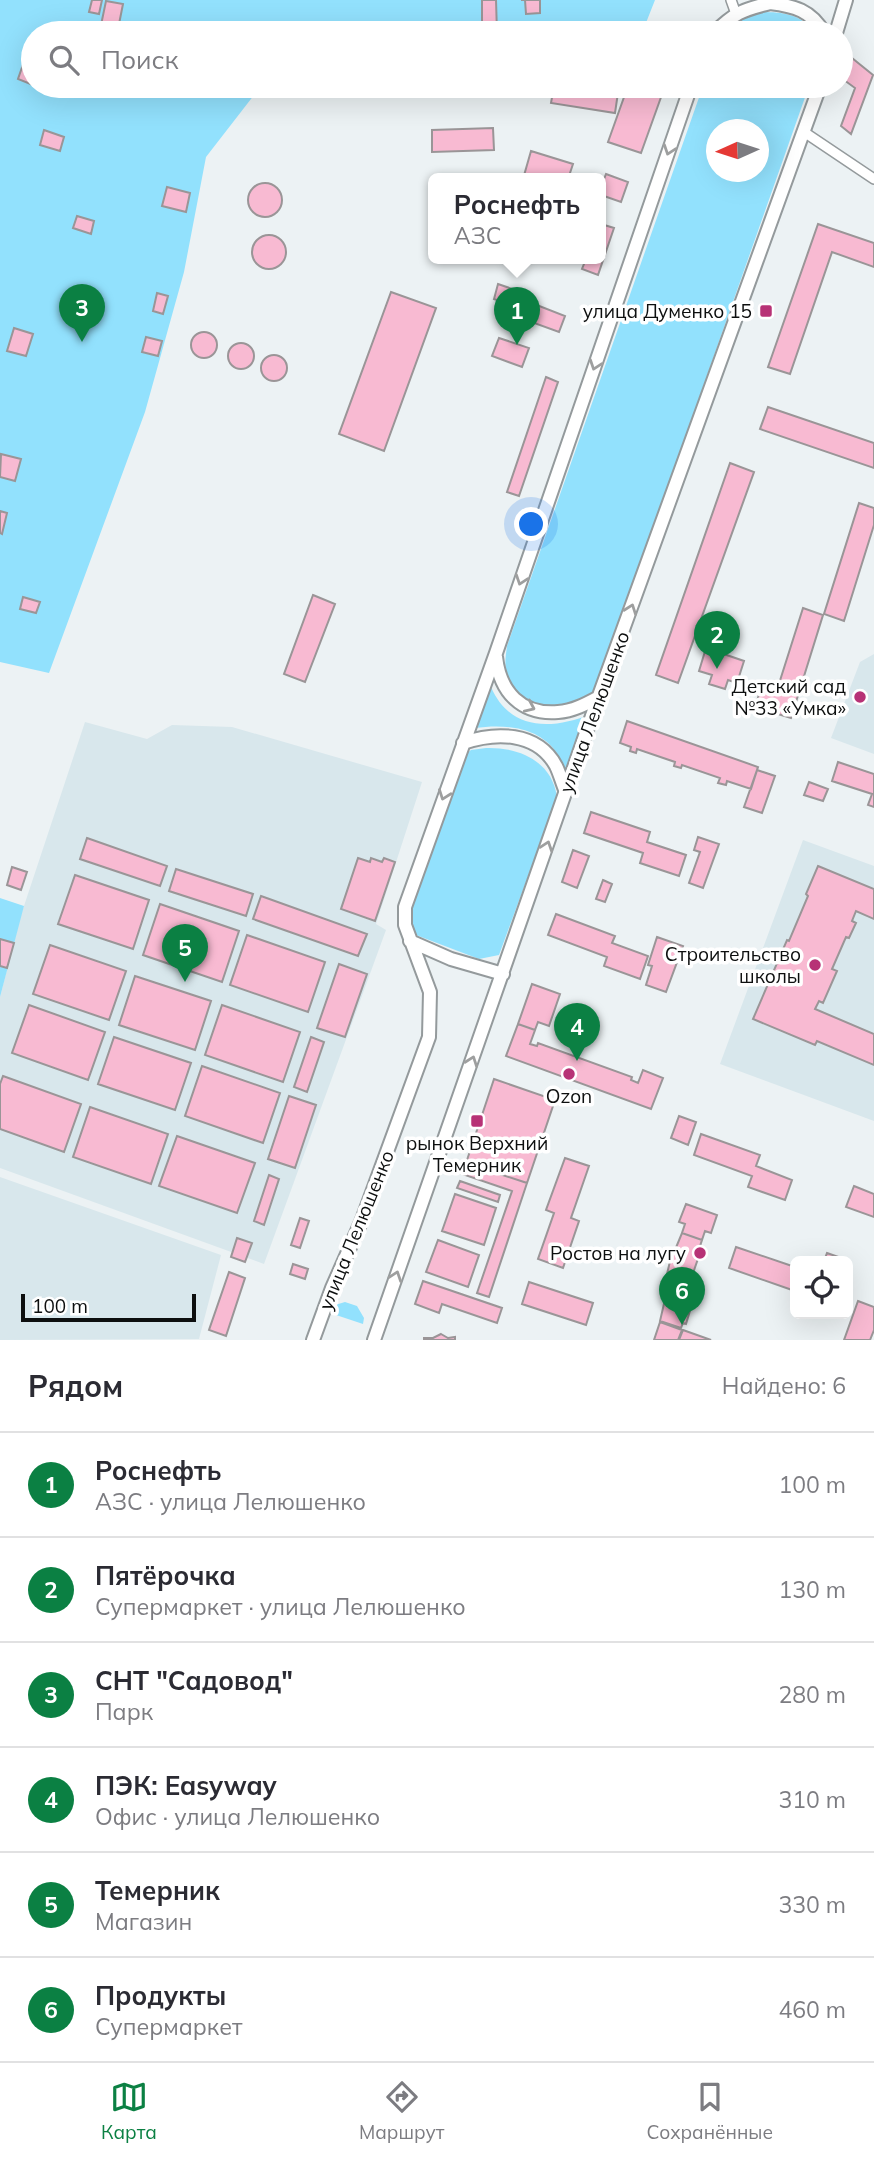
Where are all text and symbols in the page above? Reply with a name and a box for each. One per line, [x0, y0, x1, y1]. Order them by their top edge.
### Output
search box [21, 21, 853, 98]
icon: search [45, 41, 83, 79]
text: Поиск [101, 43, 179, 76]
north arrow [706, 119, 769, 182]
one-way arrow [663, 144, 677, 156]
popup [428, 173, 606, 264]
text: Роснефть [454, 188, 580, 221]
text: АЗС [454, 221, 501, 250]
pin: 3 [59, 284, 105, 342]
pin: 1 [494, 287, 540, 345]
place label: улица Думенко 15 [583, 299, 752, 323]
marker: улица Думенко 15 [758, 303, 774, 319]
one-way arrow [589, 359, 603, 371]
your location [514, 507, 548, 541]
one-way arrow [515, 574, 529, 586]
one-way arrow [623, 603, 637, 615]
pin: 2 [694, 611, 740, 669]
street label: улица Лелюшенко [554, 628, 634, 796]
place label: Детский сад №33 «Умка» [732, 674, 846, 720]
marker: Детский сад №33 «Умка» [852, 689, 868, 705]
one-way arrow [523, 698, 535, 712]
one-way arrow [438, 788, 452, 800]
one-way arrow [539, 841, 553, 853]
pin: 5 [162, 924, 208, 982]
place label: Строительство школы [665, 942, 801, 988]
marker: Строительство школы [807, 957, 823, 973]
pin: 4 [554, 1003, 600, 1061]
one-way arrow [463, 1056, 477, 1068]
marker: Ozon [561, 1066, 577, 1082]
place label: Ozon [546, 1084, 592, 1108]
marker: рынок Верхний Темерник [469, 1113, 485, 1129]
place label: рынок Верхний Темерник [406, 1131, 548, 1177]
street label: улица Лелюшенко [313, 1147, 399, 1313]
place label: Ростов на лугу [550, 1241, 686, 1265]
marker: Ростов на лугу [692, 1245, 708, 1261]
map controls [790, 1256, 853, 1319]
button: locate [790, 1256, 853, 1319]
pin: 6 [659, 1267, 705, 1325]
one-way arrow [388, 1270, 402, 1282]
scale bar [21, 1291, 196, 1323]
text: 100 m [32, 1294, 88, 1318]
text: Рядом [28, 1367, 123, 1405]
text: Найдено: 6 [722, 1371, 846, 1400]
text: Роснефть [95, 1454, 221, 1487]
text: 1 [44, 1470, 58, 1499]
text: 100 m [778, 1470, 846, 1499]
text: АЗС · улица Лелюшенко [95, 1487, 366, 1516]
text: Пятёрочка [95, 1559, 236, 1592]
text: 2 [44, 1575, 58, 1604]
text: 130 m [778, 1575, 846, 1604]
text: Супермаркет · улица Лелюшенко [95, 1592, 466, 1621]
text: СНТ "Садовод" [95, 1664, 293, 1697]
text: 3 [44, 1680, 58, 1709]
text: 280 m [778, 1680, 846, 1709]
text: Парк [95, 1697, 153, 1726]
text: ПЭК: Easyway [95, 1769, 277, 1802]
text: 4 [44, 1785, 58, 1814]
text: 310 m [778, 1785, 846, 1814]
text: Офис · улица Лелюшенко [95, 1802, 380, 1831]
text: Темерник [95, 1874, 220, 1907]
text: 5 [44, 1890, 58, 1919]
text: 330 m [778, 1890, 846, 1919]
text: Магазин [95, 1907, 192, 1936]
text: Продукты [95, 1979, 226, 2012]
text: 6 [44, 1995, 58, 2024]
text: 460 m [778, 1995, 846, 2024]
text: Супермаркет [95, 2012, 242, 2041]
tab: Карта [101, 2078, 157, 2144]
tab: Маршрут [359, 2078, 444, 2144]
tab: Сохранённые [646, 2078, 773, 2144]

